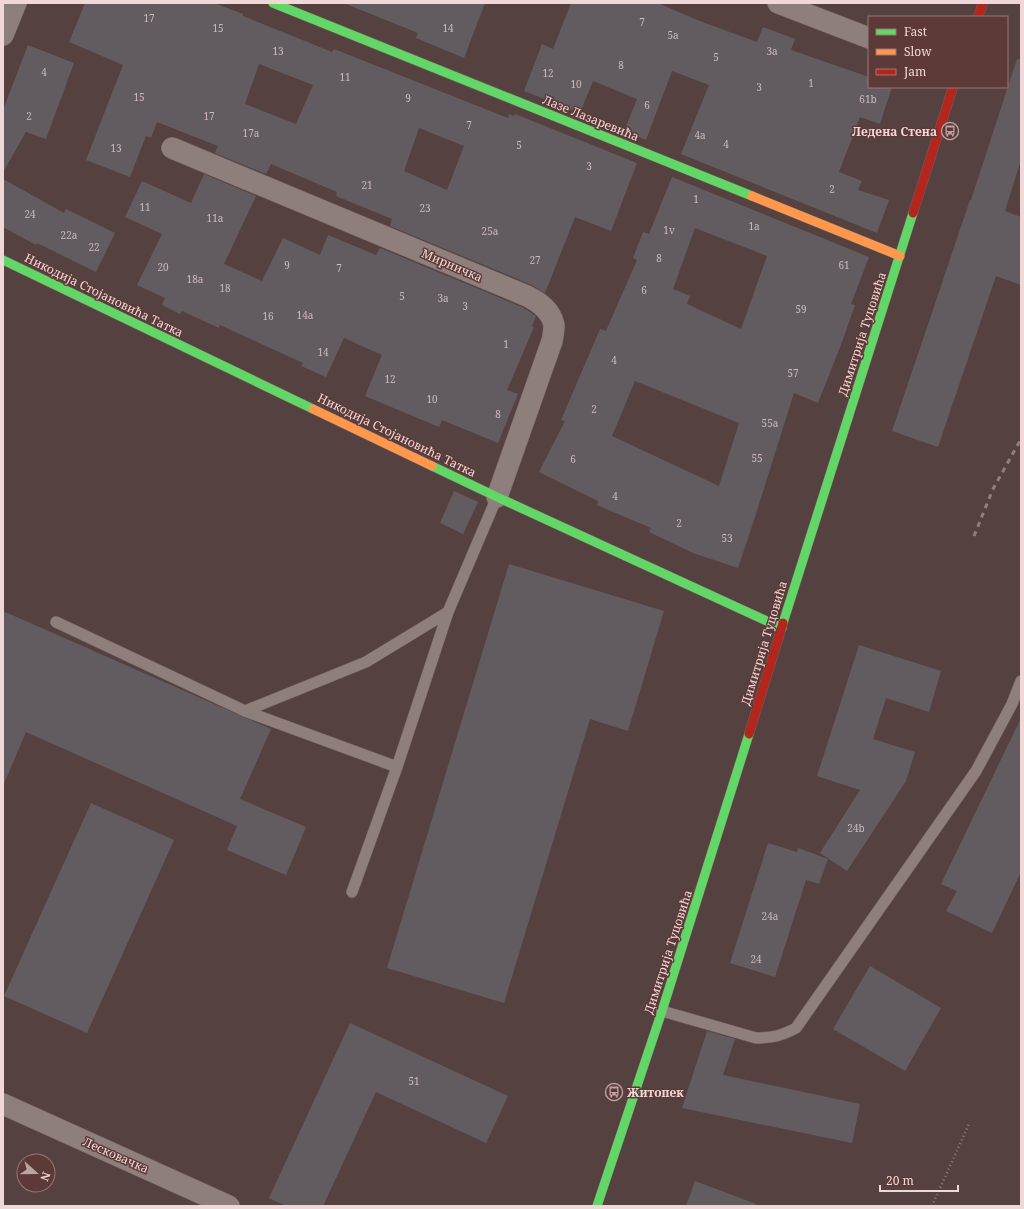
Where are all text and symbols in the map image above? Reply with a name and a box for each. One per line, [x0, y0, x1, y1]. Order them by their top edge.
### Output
house number: 17 [143, 11, 155, 25]
house number: 7 [639, 15, 645, 29]
legend [868, 16, 1008, 88]
house number: 15 [212, 21, 224, 35]
house number: 14 [442, 21, 454, 35]
text: Fast [904, 23, 927, 40]
house number: 5a [667, 28, 679, 42]
text: Slow [904, 43, 932, 60]
house number: 13 [272, 44, 284, 58]
house number: 3a [766, 44, 778, 58]
house number: 5 [713, 50, 719, 64]
house number: 8 [618, 58, 624, 72]
text: Jam [903, 63, 926, 80]
house number: 4 [41, 65, 47, 79]
house number: 12 [542, 66, 554, 80]
house number: 11 [339, 70, 351, 84]
house number: 1 [808, 76, 814, 90]
house number: 10 [570, 77, 582, 91]
house number: 3 [756, 80, 762, 94]
house number: 15 [133, 90, 145, 104]
house number: 9 [405, 91, 411, 105]
street label: Лазе Лазаревића [540, 91, 642, 145]
house number: 61b [859, 92, 877, 106]
house number: 6 [644, 98, 650, 112]
house number: 2 [26, 109, 32, 123]
house number: 17 [203, 109, 215, 123]
house number: 7 [466, 118, 472, 132]
bus stop icon: Ледена Стена [940, 121, 960, 141]
place label: Ледена Стена [852, 123, 937, 140]
house number: 17a [243, 126, 260, 140]
house number: 4a [694, 128, 706, 142]
house number: 4 [723, 137, 729, 151]
house number: 5 [516, 138, 522, 152]
house number: 13 [110, 141, 122, 155]
house number: 3 [586, 159, 592, 173]
house number: 21 [361, 178, 373, 192]
house number: 2 [829, 182, 835, 196]
house number: 1 [693, 192, 699, 206]
house number: 11 [139, 200, 151, 214]
house number: 23 [419, 201, 431, 215]
house number: 24 [24, 207, 36, 221]
house number: 11a [207, 211, 224, 225]
house number: 1a [748, 219, 760, 233]
house number: 1v [663, 223, 675, 237]
house number: 25a [482, 224, 499, 238]
house number: 22a [61, 228, 78, 242]
house number: 22 [88, 240, 100, 254]
street label: Мирничка [419, 245, 485, 286]
street label: Никодија Стојановића Татка [22, 249, 186, 341]
house number: 8 [656, 251, 662, 265]
house number: 27 [529, 253, 541, 267]
house number: 9 [284, 258, 290, 272]
house number: 61 [838, 258, 850, 272]
house number: 20 [157, 260, 169, 274]
house number: 7 [336, 261, 342, 275]
street label: Димитрија Туцовића [834, 270, 890, 398]
house number: 18a [187, 272, 204, 286]
house number: 18 [219, 281, 231, 295]
house number: 6 [641, 283, 647, 297]
house number: 5 [399, 289, 405, 303]
house number: 3a [437, 291, 449, 305]
house number: 3 [462, 299, 468, 313]
house number: 59 [795, 302, 807, 316]
house number: 14a [297, 308, 314, 322]
house number: 16 [262, 309, 274, 323]
house number: 1 [503, 337, 509, 351]
house number: 14 [317, 345, 329, 359]
house number: 4 [611, 353, 617, 367]
house number: 57 [787, 366, 799, 380]
house number: 12 [384, 372, 396, 386]
street label: Никодија Стојановића Татка [315, 389, 479, 481]
house number: 10 [426, 392, 438, 406]
house number: 2 [591, 402, 597, 416]
house number: 8 [495, 407, 501, 421]
house number: 55a [762, 416, 779, 430]
house number: 55 [751, 451, 763, 465]
house number: 6 [570, 452, 576, 466]
house number: 4 [612, 489, 618, 503]
house number: 2 [676, 516, 682, 530]
house number: 53 [721, 531, 733, 545]
street label: Димитрија Туцовића [737, 578, 791, 707]
house number: 24b [847, 821, 865, 835]
street label: Димитрија Туцовића [640, 888, 696, 1016]
house number: 24a [762, 909, 779, 923]
house number: 24 [750, 952, 762, 966]
house number: 51 [408, 1074, 420, 1088]
bus stop icon: Житопек [604, 1082, 624, 1102]
place label: Житопек [627, 1084, 684, 1101]
street label: Лесковачка [80, 1133, 152, 1177]
north arrow [16, 1153, 56, 1193]
scale bar [880, 1167, 958, 1193]
text: N [37, 1170, 54, 1184]
text: 20 m [886, 1172, 914, 1189]

